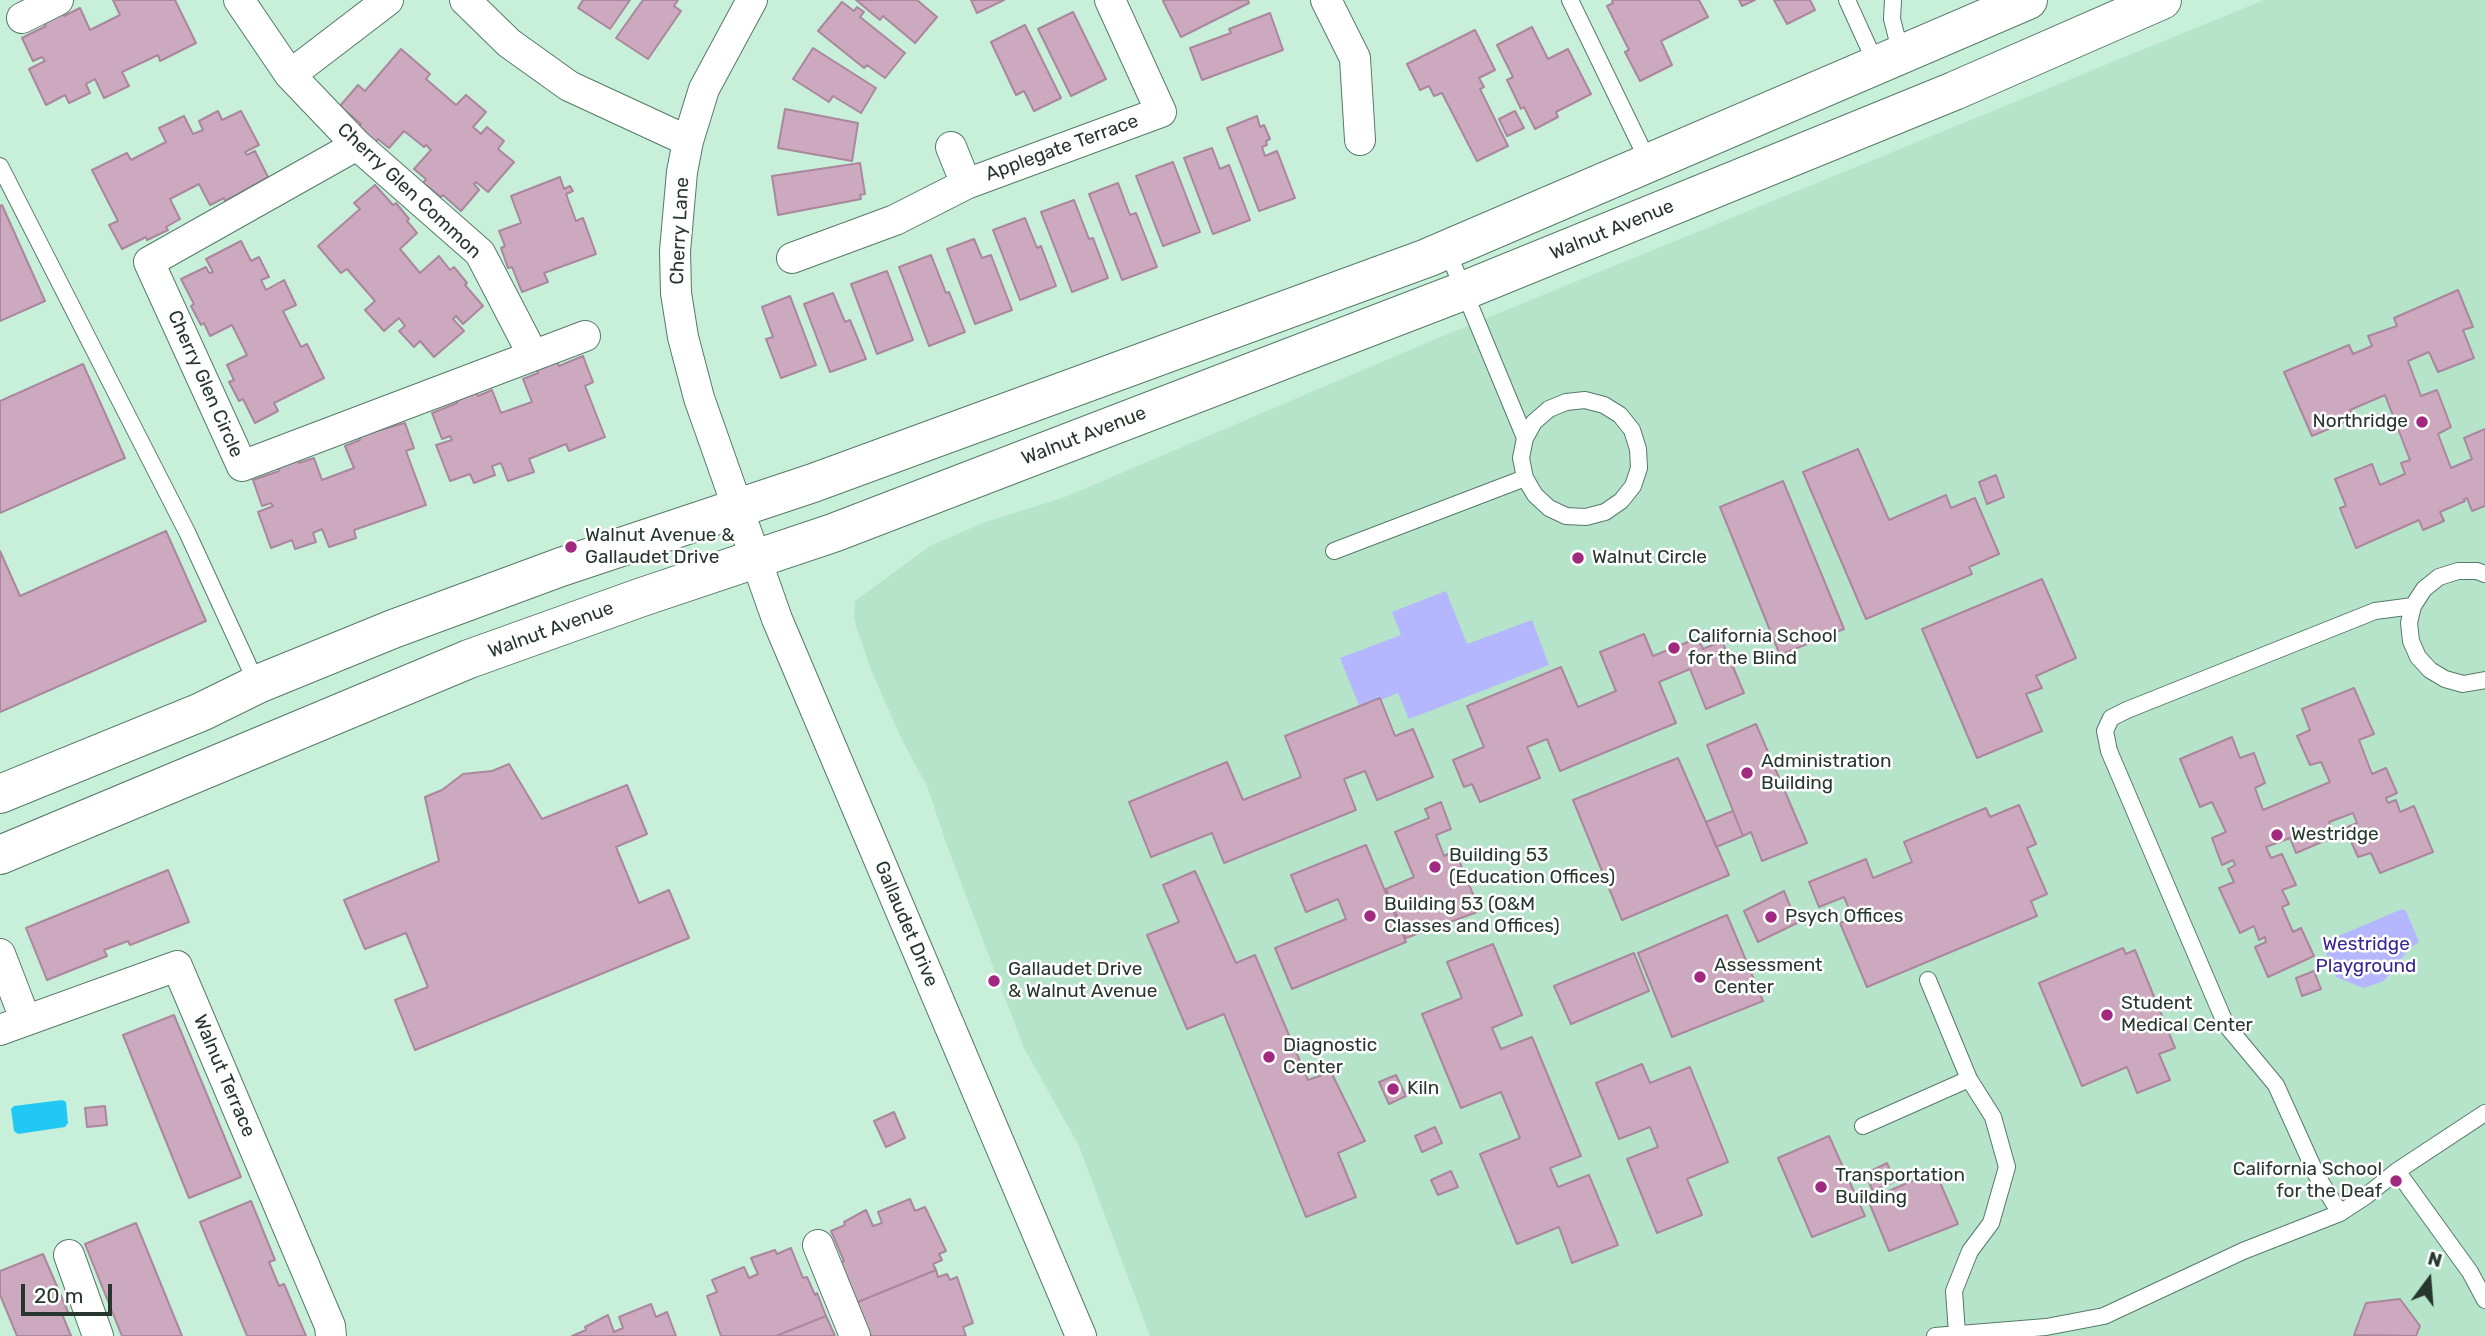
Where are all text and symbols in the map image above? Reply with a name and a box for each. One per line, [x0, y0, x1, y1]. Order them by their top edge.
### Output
street label: Applegate Terrace [983, 110, 1141, 186]
street label: Cherry Glen Common [332, 118, 486, 264]
street label: Cherry Lane [666, 177, 694, 285]
street label: Walnut Avenue [1547, 195, 1677, 265]
street label: Cherry Glen Circle [162, 307, 248, 461]
street label: Walnut Avenue [1019, 402, 1149, 470]
place label: Northridge [2313, 411, 2408, 433]
marker: Northridge [2414, 414, 2430, 430]
place label: Walnut Avenue & Gallaudet Drive [585, 525, 734, 569]
marker: Walnut Avenue & Gallaudet Drive [563, 539, 579, 555]
place label: Walnut Circle [1592, 547, 1707, 569]
marker: Walnut Circle [1570, 550, 1586, 566]
street label: Walnut Avenue [485, 597, 617, 663]
place label: California School for the Blind [1688, 626, 1837, 670]
marker: California School for the Blind [1666, 640, 1682, 656]
place label: Administration Building [1761, 751, 1892, 795]
marker: Administration Building [1739, 765, 1755, 781]
place label: Westridge [2291, 824, 2379, 846]
marker: Westridge [2269, 827, 2285, 843]
place label: Building 53 (Education Offices) [1449, 845, 1615, 889]
street label: Gallaudet Drive [869, 858, 943, 990]
marker: Building 53 (Education Offices) [1427, 859, 1443, 875]
place label: Building 53 (O&M Classes and Offices) [1384, 894, 1560, 938]
place label: Psych Offices [1785, 906, 1903, 928]
marker: Building 53 (O&M Classes and Offices) [1362, 908, 1378, 924]
marker: Psych Offices [1763, 909, 1779, 925]
park label: Westridge Playground [2316, 934, 2416, 978]
place label: Assessment Center [1714, 955, 1822, 999]
place label: Gallaudet Drive & Walnut Avenue [1008, 959, 1157, 1003]
marker: Assessment Center [1692, 969, 1708, 985]
marker: Gallaudet Drive & Walnut Avenue [986, 973, 1002, 989]
place label: Student Medical Center [2121, 993, 2253, 1037]
marker: Student Medical Center [2099, 1007, 2115, 1023]
street label: Walnut Terrace [188, 1011, 260, 1141]
place label: Diagnostic Center [1283, 1035, 1377, 1079]
marker: Diagnostic Center [1261, 1049, 1277, 1065]
place label: Kiln [1407, 1078, 1439, 1100]
marker: Kiln [1385, 1081, 1401, 1097]
place label: California School for the Deaf [2233, 1159, 2382, 1203]
place label: Transportation Building [1835, 1165, 1965, 1209]
marker: California School for the Deaf [2388, 1173, 2404, 1189]
marker: Transportation Building [1813, 1179, 1829, 1195]
north arrow [2394, 1245, 2464, 1315]
text: N [2425, 1246, 2445, 1272]
scale bar [24, 1270, 116, 1314]
text: 20 m [34, 1283, 83, 1308]

